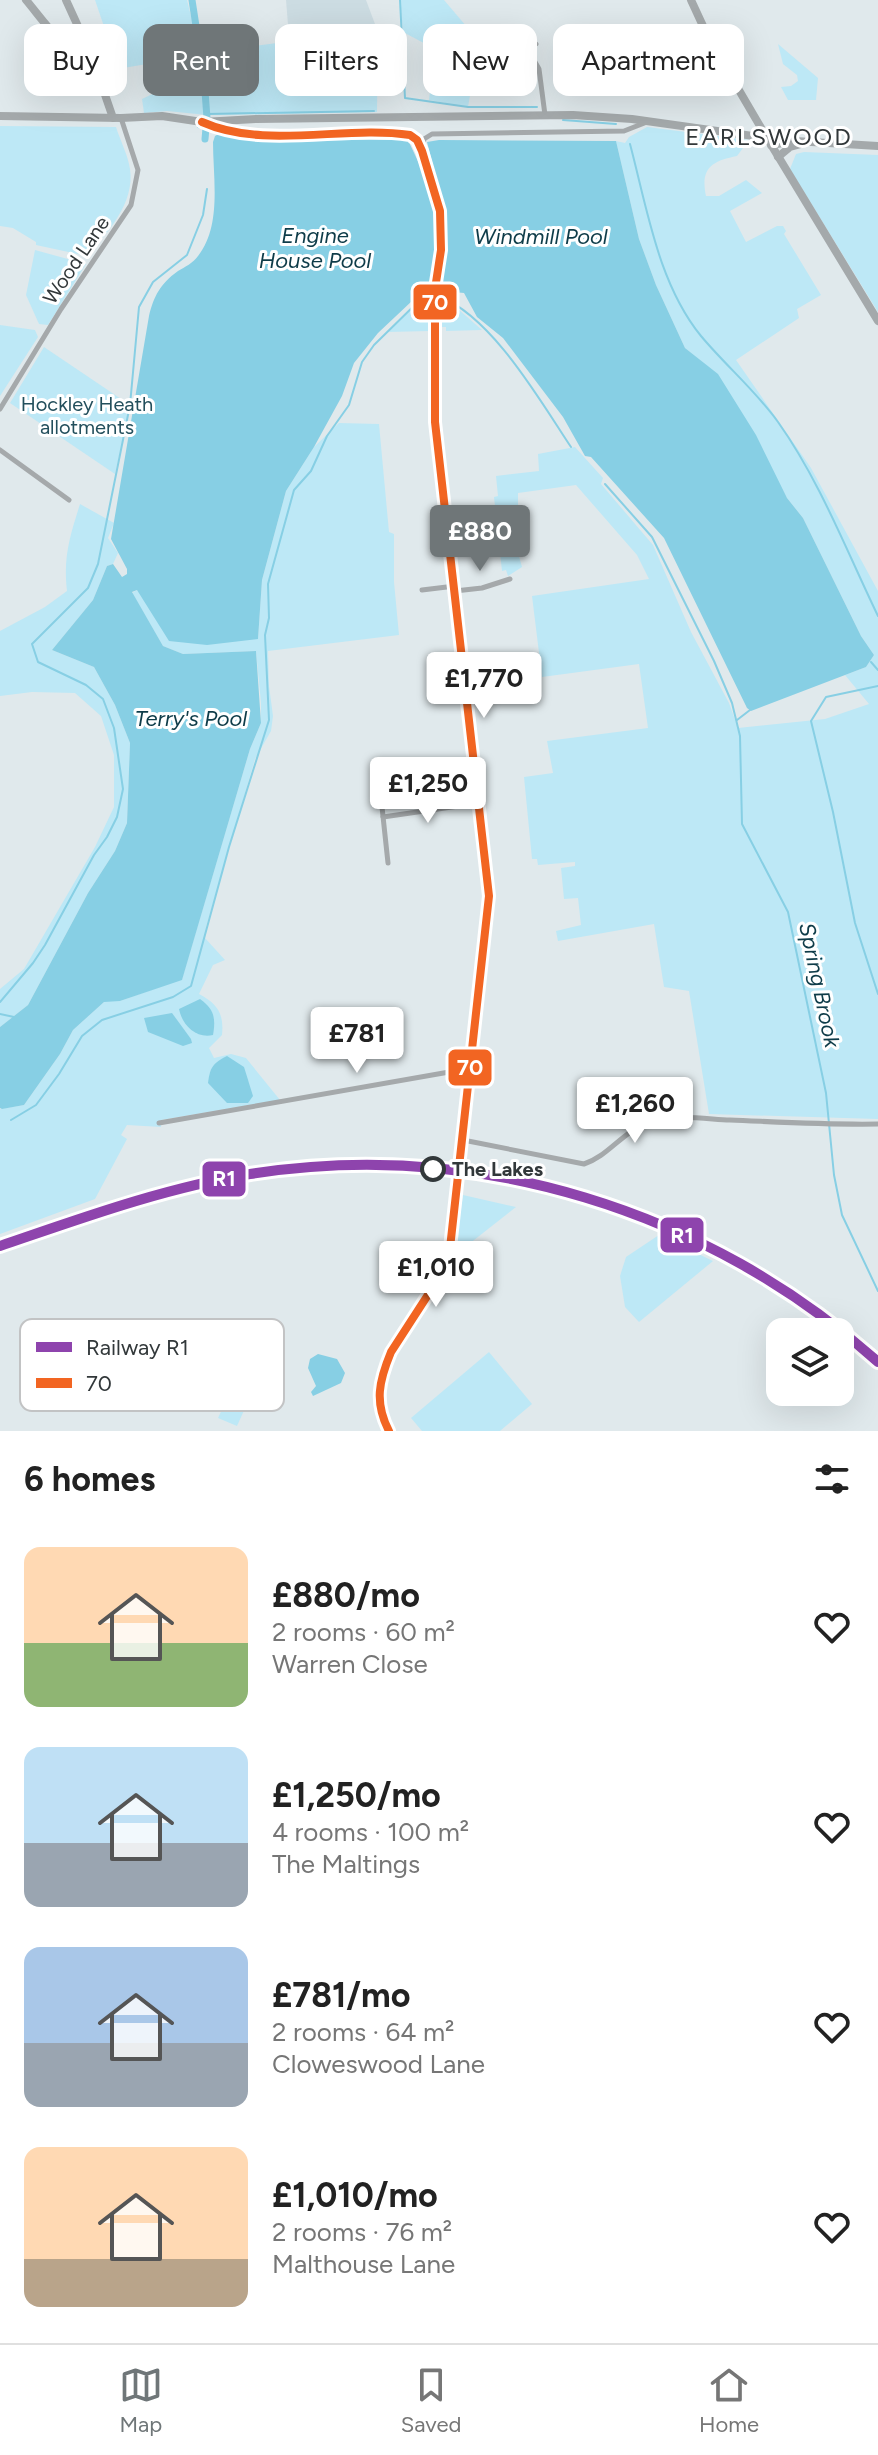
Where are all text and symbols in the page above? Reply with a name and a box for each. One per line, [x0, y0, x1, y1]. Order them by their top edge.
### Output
chip: Buy [24, 24, 127, 96]
chip: Rent [143, 24, 259, 96]
chip: Filters [275, 24, 407, 96]
chip: New [423, 24, 537, 96]
chip: Apartment [553, 24, 744, 96]
district label: EARLSWOOD [685, 122, 853, 151]
street label: Wood Lane [38, 211, 114, 309]
water label: Engine House Pool [259, 222, 371, 274]
water label: Windmill Pool [474, 223, 608, 250]
line badge: 70 [412, 283, 458, 321]
text: 70 [422, 289, 448, 316]
park label: Hockley Heath allotments [21, 392, 153, 439]
pin: £880 [433, 505, 527, 573]
text: £880 [448, 515, 512, 547]
pin: £1,770 [419, 652, 549, 720]
text: £1,770 [445, 662, 523, 694]
water label: Terry's Pool [135, 705, 247, 732]
pin: £1,250 [363, 757, 493, 825]
text: £1,250 [388, 767, 468, 799]
water label: Spring Brook [793, 920, 846, 1051]
pin: £781 [310, 1007, 404, 1075]
text: £781 [329, 1017, 385, 1049]
line badge: 70 [447, 1048, 493, 1087]
text: 70 [457, 1054, 483, 1081]
pin: £1,260 [570, 1077, 700, 1145]
text: £1,260 [595, 1087, 675, 1119]
marker: The Lakes [421, 1157, 445, 1181]
place label: The Lakes [452, 1157, 543, 1181]
line badge: R1 [201, 1160, 247, 1198]
text: R1 [212, 1165, 236, 1192]
line badge: R1 [659, 1216, 705, 1254]
text: R1 [670, 1222, 694, 1249]
pin: £1,010 [371, 1241, 501, 1309]
text: £1,010 [397, 1251, 475, 1283]
map controls [766, 1318, 854, 1406]
button: layers [766, 1318, 854, 1406]
legend [20, 1319, 284, 1411]
text: Railway R1 [86, 1334, 189, 1361]
text: 70 [86, 1370, 112, 1397]
icon: filters [810, 1457, 854, 1501]
text: 6 homes [24, 1459, 155, 1500]
text: £880/mo [272, 1575, 420, 1616]
icon: home [88, 1579, 184, 1675]
icon: heart [810, 1605, 854, 1649]
text: 2 rooms · 60 m² [272, 1616, 455, 1648]
text: Warren Close [272, 1648, 428, 1680]
text: £1,250/mo [272, 1775, 441, 1816]
icon: home [88, 1779, 184, 1875]
icon: heart [810, 1805, 854, 1849]
text: 4 rooms · 100 m² [272, 1816, 469, 1848]
text: The Maltings [272, 1848, 420, 1880]
text: £781/mo [272, 1975, 410, 2016]
icon: home [88, 1979, 184, 2075]
icon: heart [810, 2005, 854, 2049]
text: 2 rooms · 64 m² [272, 2016, 454, 2048]
text: Cloweswood Lane [272, 2048, 485, 2080]
text: £1,010/mo [272, 2175, 438, 2216]
icon: home [88, 2179, 184, 2275]
icon: heart [810, 2205, 854, 2249]
text: 2 rooms · 76 m² [272, 2216, 452, 2248]
text: Malthouse Lane [272, 2248, 455, 2280]
tab: Map [119, 2363, 163, 2438]
tab: Saved [401, 2363, 461, 2438]
tab: Home [699, 2363, 759, 2438]

